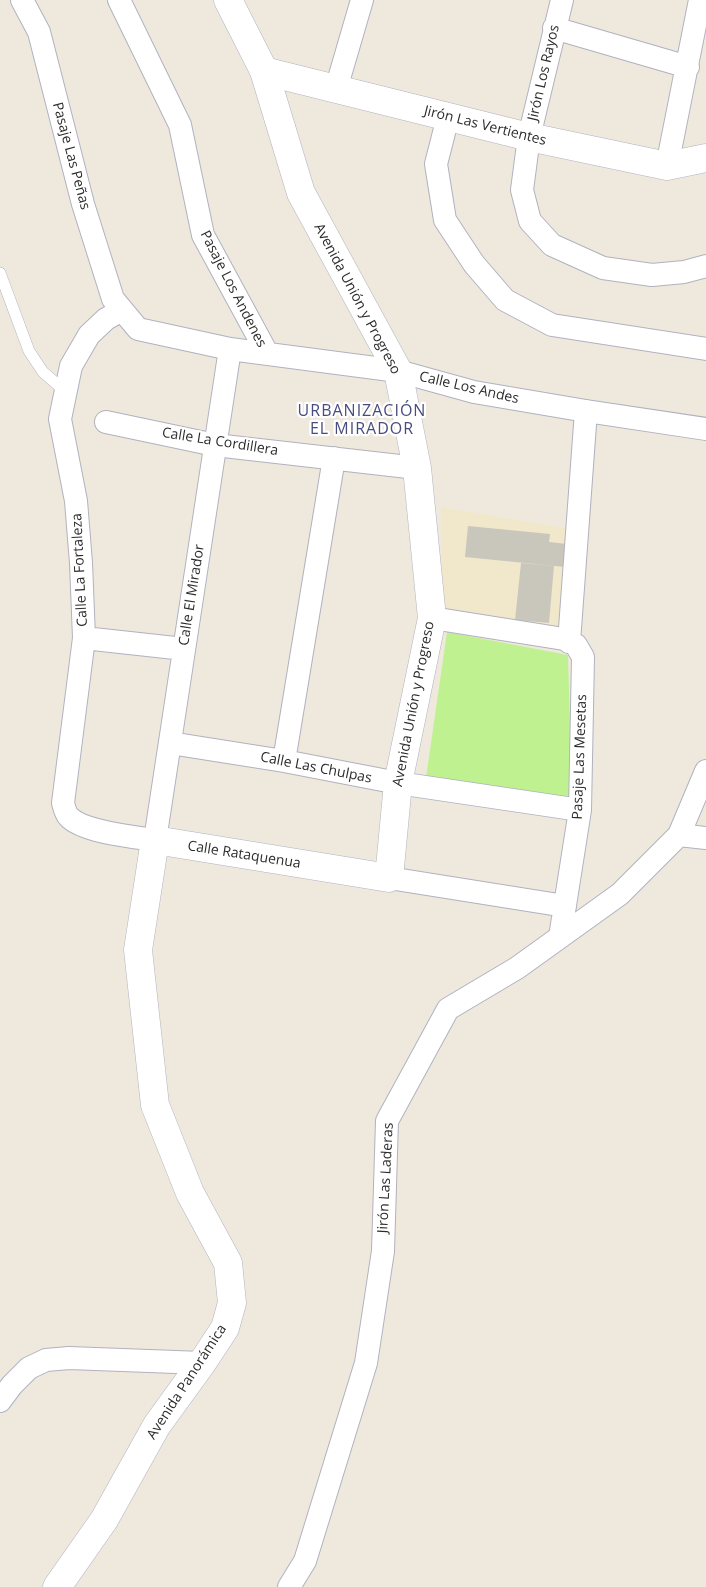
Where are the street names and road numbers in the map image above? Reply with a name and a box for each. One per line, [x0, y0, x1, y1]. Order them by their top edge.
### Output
street label: Jirón Los Rayos [525, 23, 563, 123]
street label: Pasaje Las Peñas [49, 101, 93, 211]
street label: Jirón Las Vertientes [422, 103, 548, 149]
street label: Avenida Unión y Progreso [310, 221, 404, 377]
street label: Pasaje Los Andenes [196, 228, 270, 350]
street label: Calle Los Andes [418, 368, 520, 408]
street label: Calle La Cordillera [161, 425, 279, 459]
street label: Calle La Fortaleza [69, 513, 91, 627]
street label: Calle El Mirador [176, 543, 208, 647]
street label: Avenida Unión y Progreso [390, 620, 438, 788]
street label: Pasaje Las Mesetas [569, 694, 591, 820]
street label: Calle Las Chulpas [259, 749, 373, 787]
street label: Calle Rataquenua [186, 838, 302, 872]
street label: Jirón Las Laderas [375, 1122, 397, 1234]
street label: Avenida Panorámica [144, 1321, 230, 1443]

